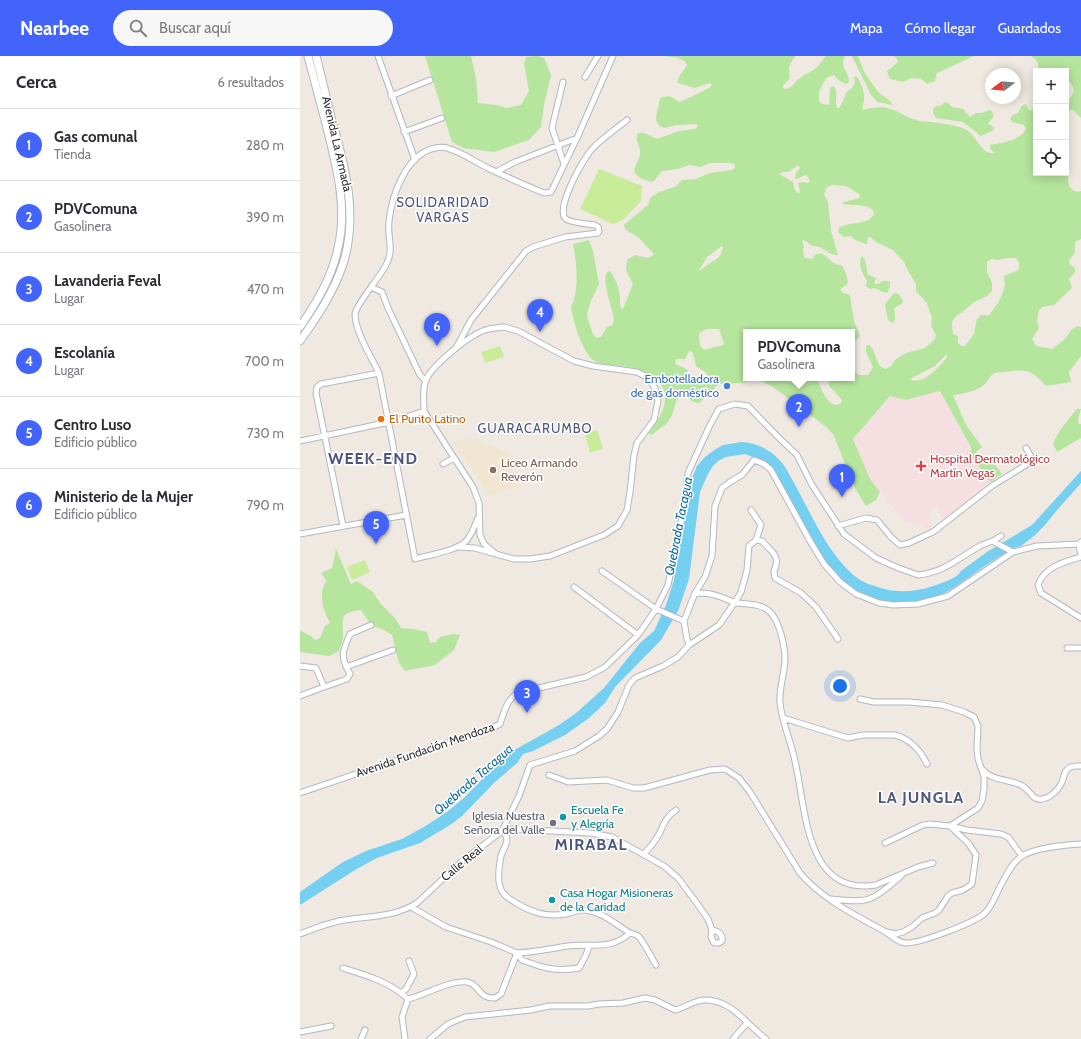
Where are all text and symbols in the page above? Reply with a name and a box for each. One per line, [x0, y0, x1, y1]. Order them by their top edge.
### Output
search box [113, 10, 393, 46]
text: Nearbee [20, 17, 89, 40]
icon: search [127, 17, 149, 39]
text: Buscar aquí [159, 19, 231, 37]
text: Mapa [850, 19, 883, 37]
text: Cómo llegar [905, 19, 976, 37]
text: Guardados [998, 19, 1061, 37]
north arrow [985, 68, 1021, 104]
map controls [1033, 68, 1069, 176]
button: + [1033, 68, 1069, 104]
text: Cerca [16, 72, 57, 92]
text: 6 resultados [218, 74, 284, 90]
street label: Avenida La Armada [319, 95, 356, 193]
button: − [1033, 104, 1069, 140]
text: Gas comunal [54, 128, 137, 146]
text: 1 [27, 137, 31, 153]
text: 280 m [246, 137, 284, 153]
button: locate [1033, 140, 1069, 176]
text: Tienda [54, 146, 91, 162]
district label: SOLIDARIDAD VARGAS [396, 194, 490, 225]
text: PDVComuna [54, 200, 137, 218]
text: 2 [26, 209, 32, 225]
text: 390 m [246, 209, 284, 225]
text: Gasolinera [54, 218, 112, 234]
text: Lavanderia Feval [54, 272, 161, 290]
text: 3 [25, 281, 33, 297]
text: 470 m [247, 281, 284, 297]
text: Lugar [54, 290, 84, 306]
pin: 4 [527, 299, 553, 332]
pin: 6 [424, 313, 450, 346]
popup [743, 329, 855, 381]
text: PDVComuna [757, 338, 841, 356]
text: Escolanía [54, 344, 115, 362]
text: 4 [25, 353, 33, 369]
text: 700 m [245, 353, 284, 369]
text: Gasolinera [757, 356, 815, 372]
text: Lugar [54, 362, 84, 378]
place label: Embotelladora de gas doméstico [631, 371, 719, 400]
marker: Embotelladora de gas doméstico [722, 381, 732, 391]
pin: 2 [786, 394, 812, 427]
place label: El Punto Latino [389, 411, 466, 426]
marker: El Punto Latino [376, 414, 386, 424]
text: Centro Luso [54, 416, 131, 434]
district label: GUARACARUMBO [477, 420, 593, 436]
text: 5 [26, 425, 32, 441]
text: 730 m [247, 425, 284, 441]
text: Edificio público [54, 434, 137, 450]
district label: WEEK-END [328, 449, 418, 468]
place label: Hospital Dermatológico Martín Vegas [930, 451, 1050, 480]
place label: Liceo Armando Reverón [501, 455, 578, 484]
marker: Hospital Dermatológico Martín Vegas [915, 460, 927, 472]
pin: 1 [829, 464, 855, 497]
marker: Liceo Armando Reverón [488, 465, 498, 475]
water label: Quebrada Tacagua [661, 475, 695, 577]
text: Ministerio de la Mujer [54, 488, 193, 506]
text: 6 [25, 497, 33, 513]
text: 790 m [247, 497, 284, 513]
text: Edificio público [54, 506, 137, 522]
pin: 5 [363, 511, 389, 544]
your location [830, 676, 850, 696]
pin: 3 [514, 680, 540, 713]
street label: Avenida Fundación Mendoza [354, 719, 496, 780]
water label: Quebrada Tacagua [430, 740, 516, 818]
district label: LA JUNGLA [878, 788, 964, 807]
place label: Escuela Fe y Alegría [571, 802, 624, 831]
place label: Iglesia Nuestra Señora del Valle [464, 808, 545, 837]
marker: Escuela Fe y Alegría [558, 812, 568, 822]
marker: Iglesia Nuestra Señora del Valle [548, 818, 558, 828]
district label: MIRABAL [555, 835, 627, 854]
street label: Calle Real [438, 841, 486, 884]
place label: Casa Hogar Misioneras de la Caridad [560, 885, 673, 914]
marker: Casa Hogar Misioneras de la Caridad [547, 895, 557, 905]

